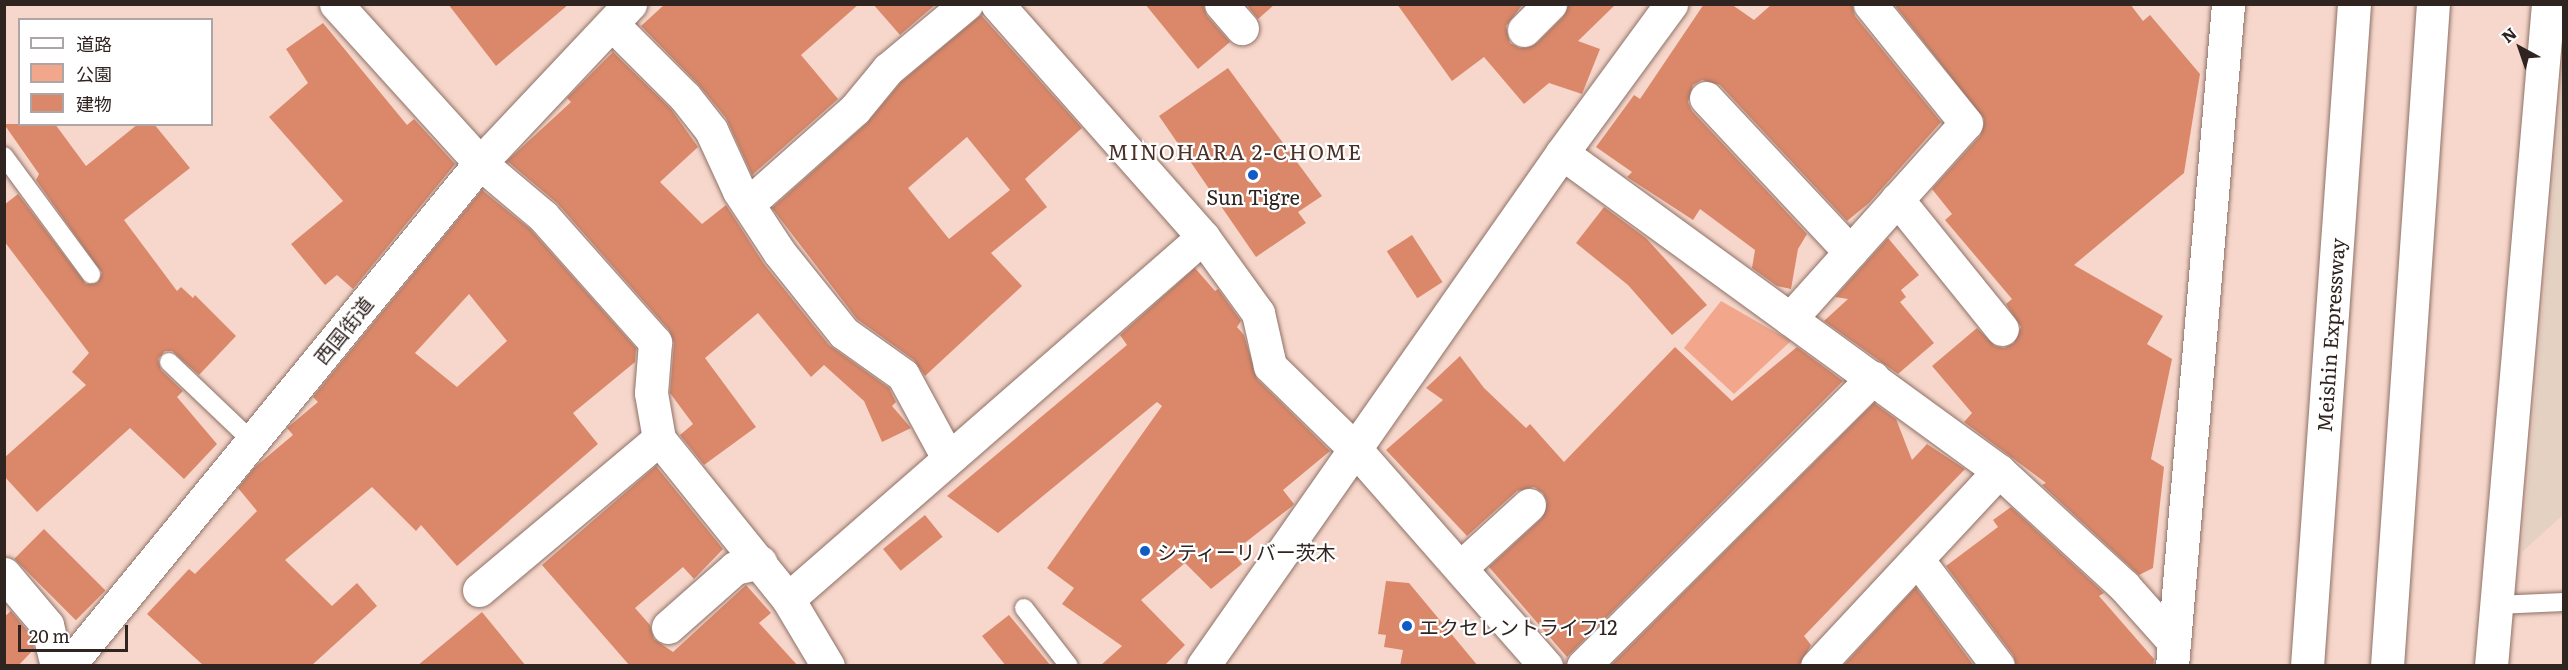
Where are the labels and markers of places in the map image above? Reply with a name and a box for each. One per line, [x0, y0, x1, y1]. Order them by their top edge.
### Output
marker: Sun Tigre [1246, 168, 1260, 182]
place label: Sun Tigre [1206, 184, 1300, 208]
place label: シティーリバー茨木 [1157, 539, 1337, 563]
marker: シティーリバー茨木 [1138, 544, 1152, 558]
place label: エクセレントライフ12 [1419, 614, 1617, 638]
marker: エクセレントライフ12 [1400, 619, 1414, 633]

